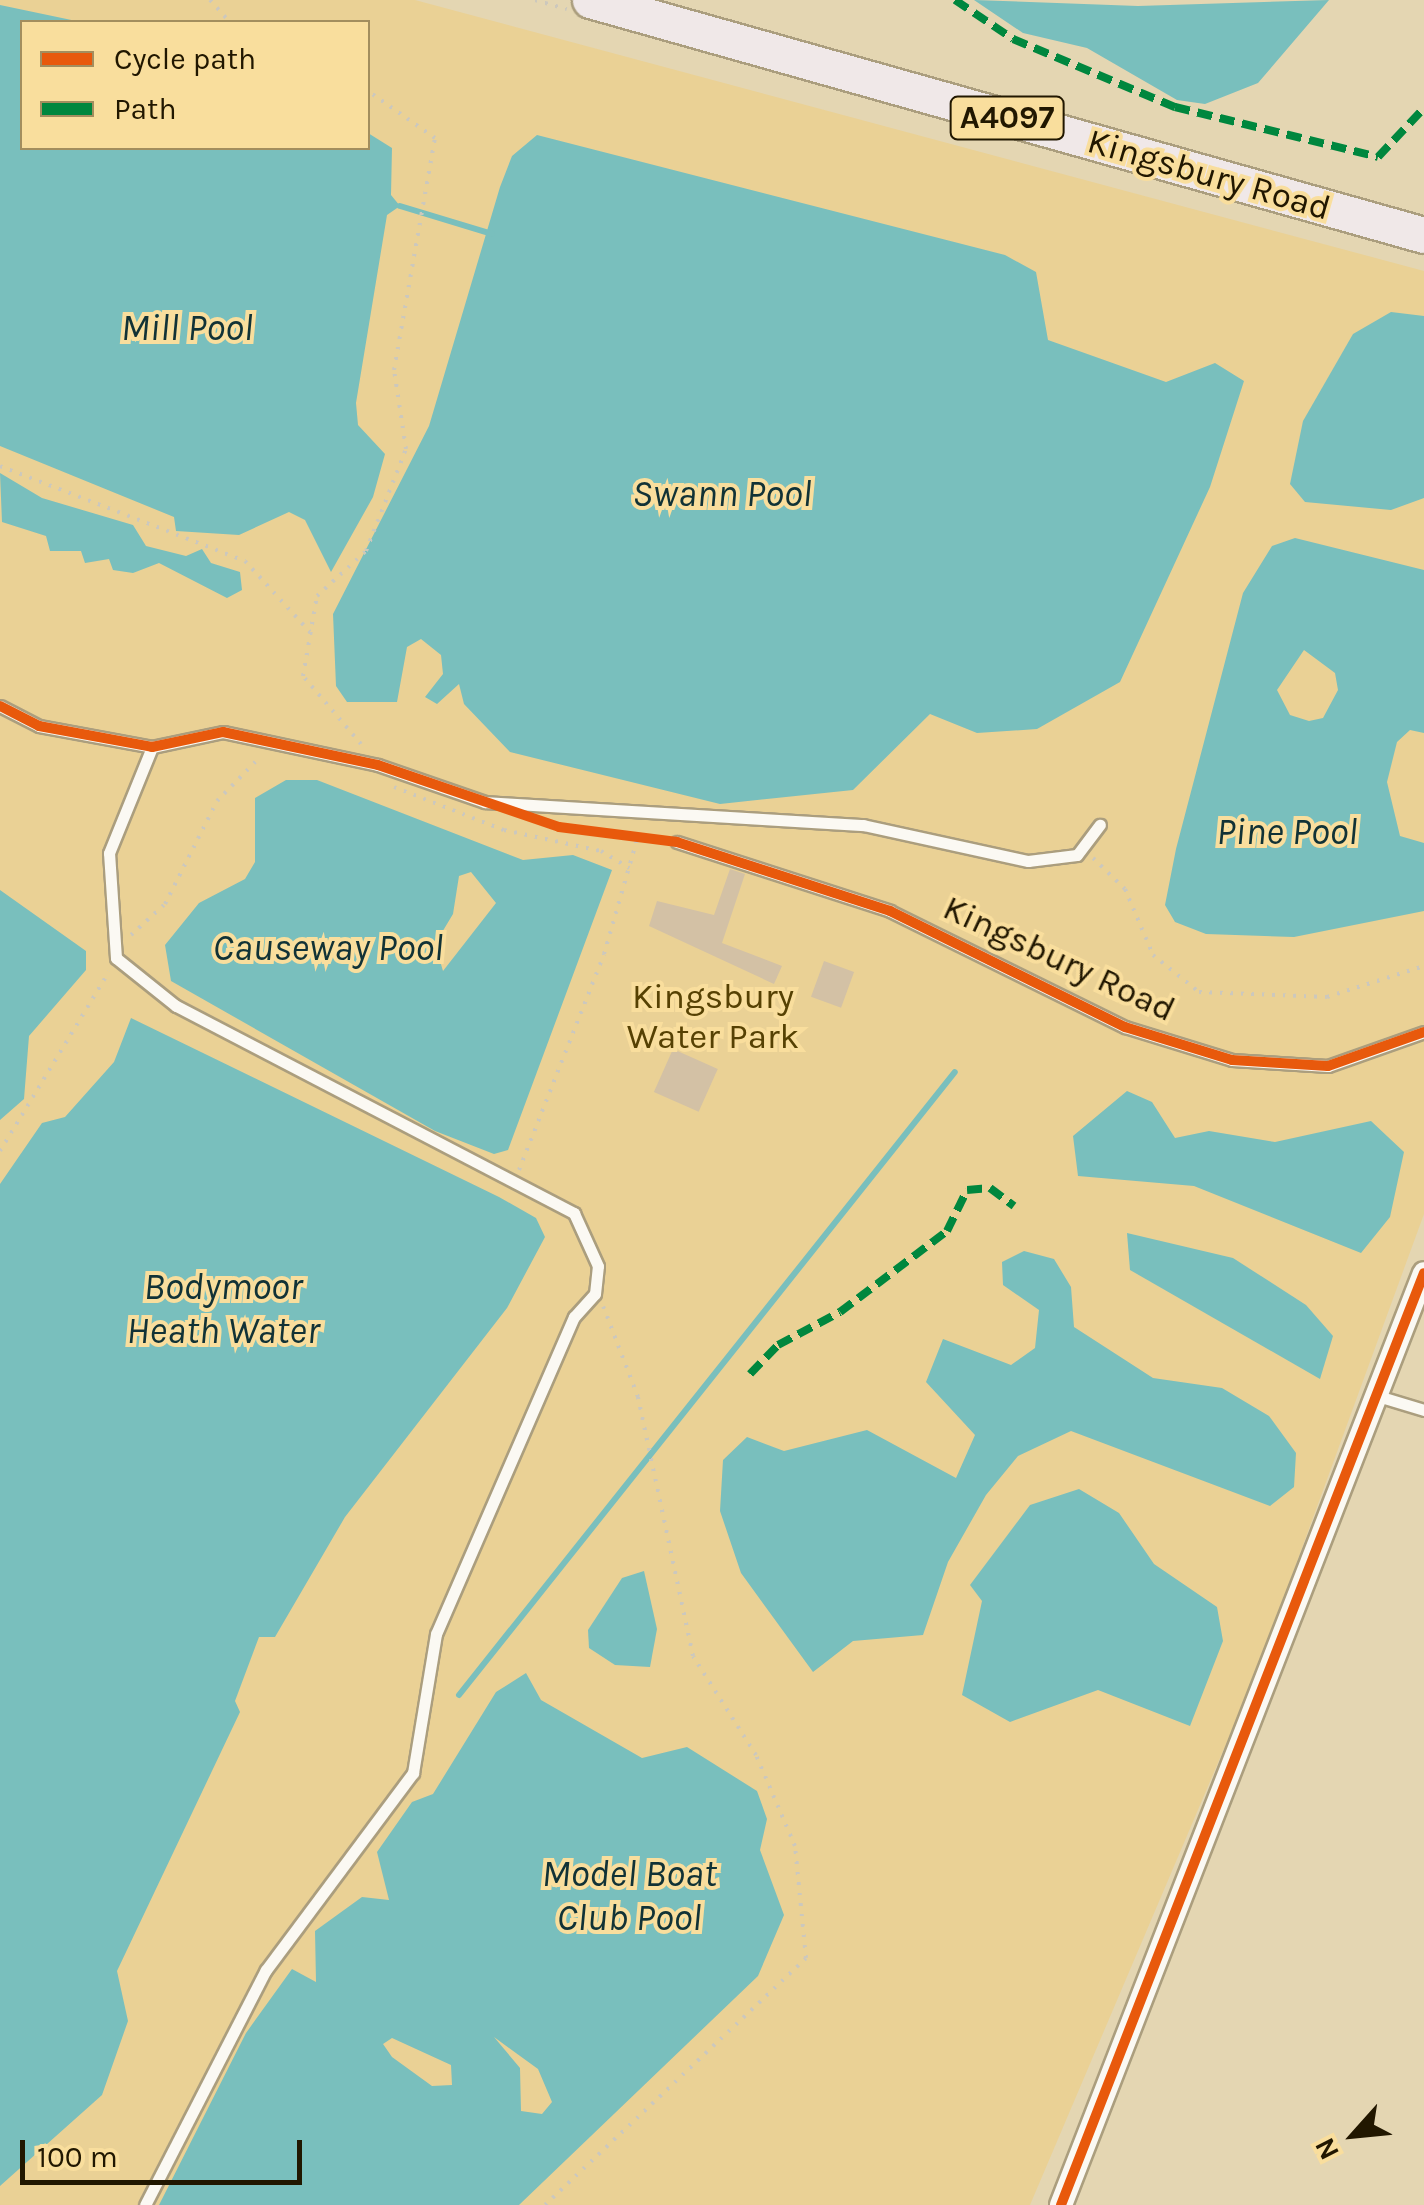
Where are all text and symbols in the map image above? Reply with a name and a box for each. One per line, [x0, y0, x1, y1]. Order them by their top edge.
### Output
legend [20, 20, 370, 150]
text: Cycle path [114, 41, 256, 77]
text: Path [114, 91, 177, 127]
road number: A4097 [950, 91, 1064, 145]
street label: Kingsbury Road [1083, 120, 1335, 230]
water label: Mill Pool [121, 305, 253, 351]
water label: Swann Pool [632, 471, 812, 517]
water label: Pine Pool [1216, 809, 1358, 855]
street label: Kingsbury Road [937, 887, 1181, 1031]
water label: Causeway Pool [213, 925, 443, 971]
park label: Kingsbury Water Park [627, 976, 799, 1058]
water label: Bodymoor Heath Water [126, 1264, 320, 1354]
water label: Model Boat Club Pool [541, 1851, 717, 1940]
north arrow [1304, 2085, 1404, 2185]
scale bar [25, 2120, 308, 2182]
text: N [1308, 2132, 1346, 2165]
text: 100 m [37, 2139, 118, 2175]

